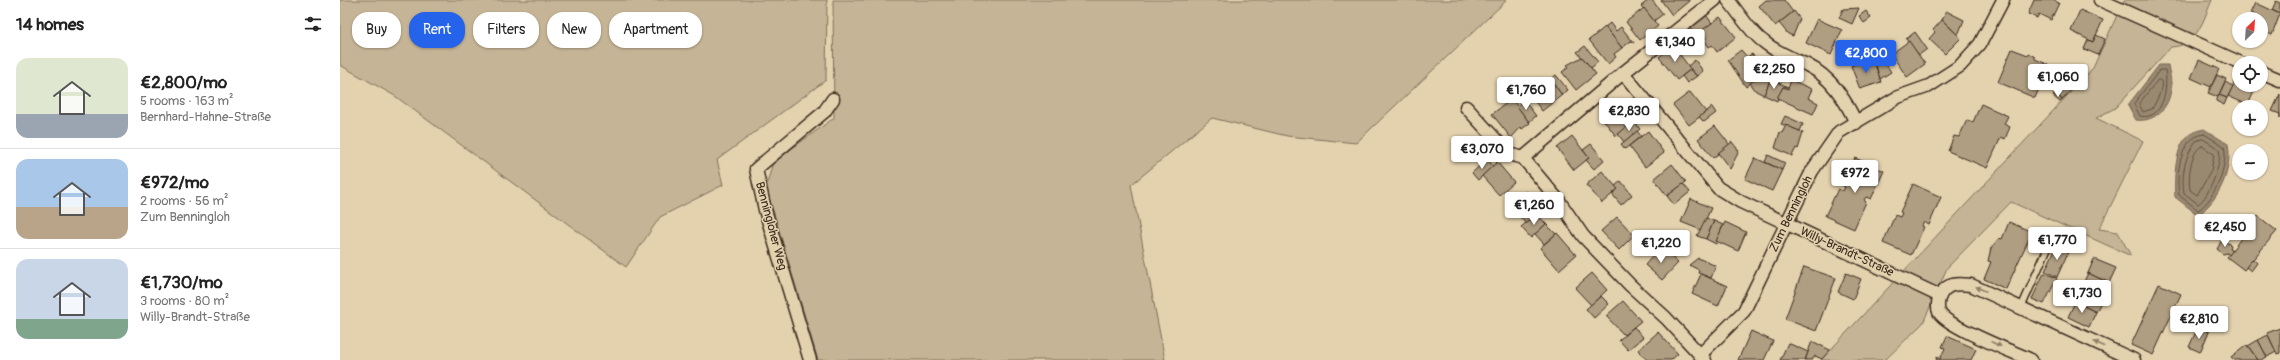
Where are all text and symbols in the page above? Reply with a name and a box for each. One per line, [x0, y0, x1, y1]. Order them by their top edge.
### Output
chip: Buy [352, 12, 401, 48]
chip: Rent [409, 12, 465, 48]
chip: Filters [473, 12, 539, 48]
chip: New [547, 12, 601, 48]
chip: Apartment [609, 12, 702, 48]
north arrow [2232, 12, 2268, 48]
map controls [2232, 12, 2268, 180]
icon: filters [302, 13, 324, 35]
text: 14 homes [16, 14, 84, 35]
pin: €1,340 [1642, 29, 1708, 63]
text: €1,340 [1655, 34, 1695, 50]
pin: €2,800 [1833, 40, 1899, 74]
text: €2,800 [1844, 45, 1888, 61]
pin: €2,250 [1741, 56, 1807, 90]
button: locate [2232, 56, 2268, 92]
text: €2,250 [1753, 61, 1795, 77]
pin: €1,060 [2025, 64, 2091, 98]
text: €1,060 [2037, 69, 2079, 85]
text: €2,800/mo [140, 72, 227, 93]
icon: home [48, 74, 96, 122]
pin: €1,760 [1493, 77, 1559, 111]
text: €1,760 [1506, 82, 1546, 98]
text: 5 rooms · 163 m² [140, 93, 234, 109]
pin: €2,830 [1596, 98, 1662, 132]
button: + [2232, 100, 2268, 136]
text: €2,830 [1608, 103, 1650, 119]
text: Bernhard-Hahne-Straße [140, 109, 271, 125]
pin: €3,070 [1449, 136, 1515, 170]
text: €3,070 [1460, 141, 1504, 157]
button: − [2232, 144, 2268, 180]
pin: €972 [1831, 160, 1879, 194]
text: €972 [1840, 165, 1870, 181]
text: €972/mo [140, 172, 209, 193]
street label: Zum Benningloh [1766, 173, 1816, 255]
icon: home [48, 175, 96, 223]
street label: Benningloher Weg [752, 180, 790, 272]
pin: €1,260 [1501, 192, 1567, 226]
text: 2 rooms · 56 m² [140, 193, 228, 209]
text: €1,260 [1514, 197, 1554, 213]
text: Zum Benningloh [140, 209, 230, 225]
pin: €2,450 [2192, 214, 2258, 248]
text: €2,450 [2204, 219, 2246, 235]
street label: Willy-Brandt-Straße [1798, 224, 1896, 280]
pin: €1,770 [2024, 227, 2090, 261]
pin: €1,220 [1628, 230, 1694, 264]
text: €1,770 [2037, 232, 2077, 248]
text: €1,220 [1641, 235, 1681, 251]
text: €1,730/mo [140, 272, 223, 293]
icon: home [48, 275, 96, 323]
pin: €1,730 [2049, 280, 2115, 314]
text: €1,730 [2062, 285, 2102, 301]
one-way arrow [1975, 286, 1987, 292]
text: 3 rooms · 80 m² [140, 293, 229, 309]
pin: €2,810 [2166, 306, 2232, 340]
text: Willy-Brandt-Straße [140, 309, 250, 325]
text: €2,810 [2179, 311, 2219, 327]
one-way arrow [1990, 341, 2001, 347]
one-way arrow [2093, 341, 2105, 347]

